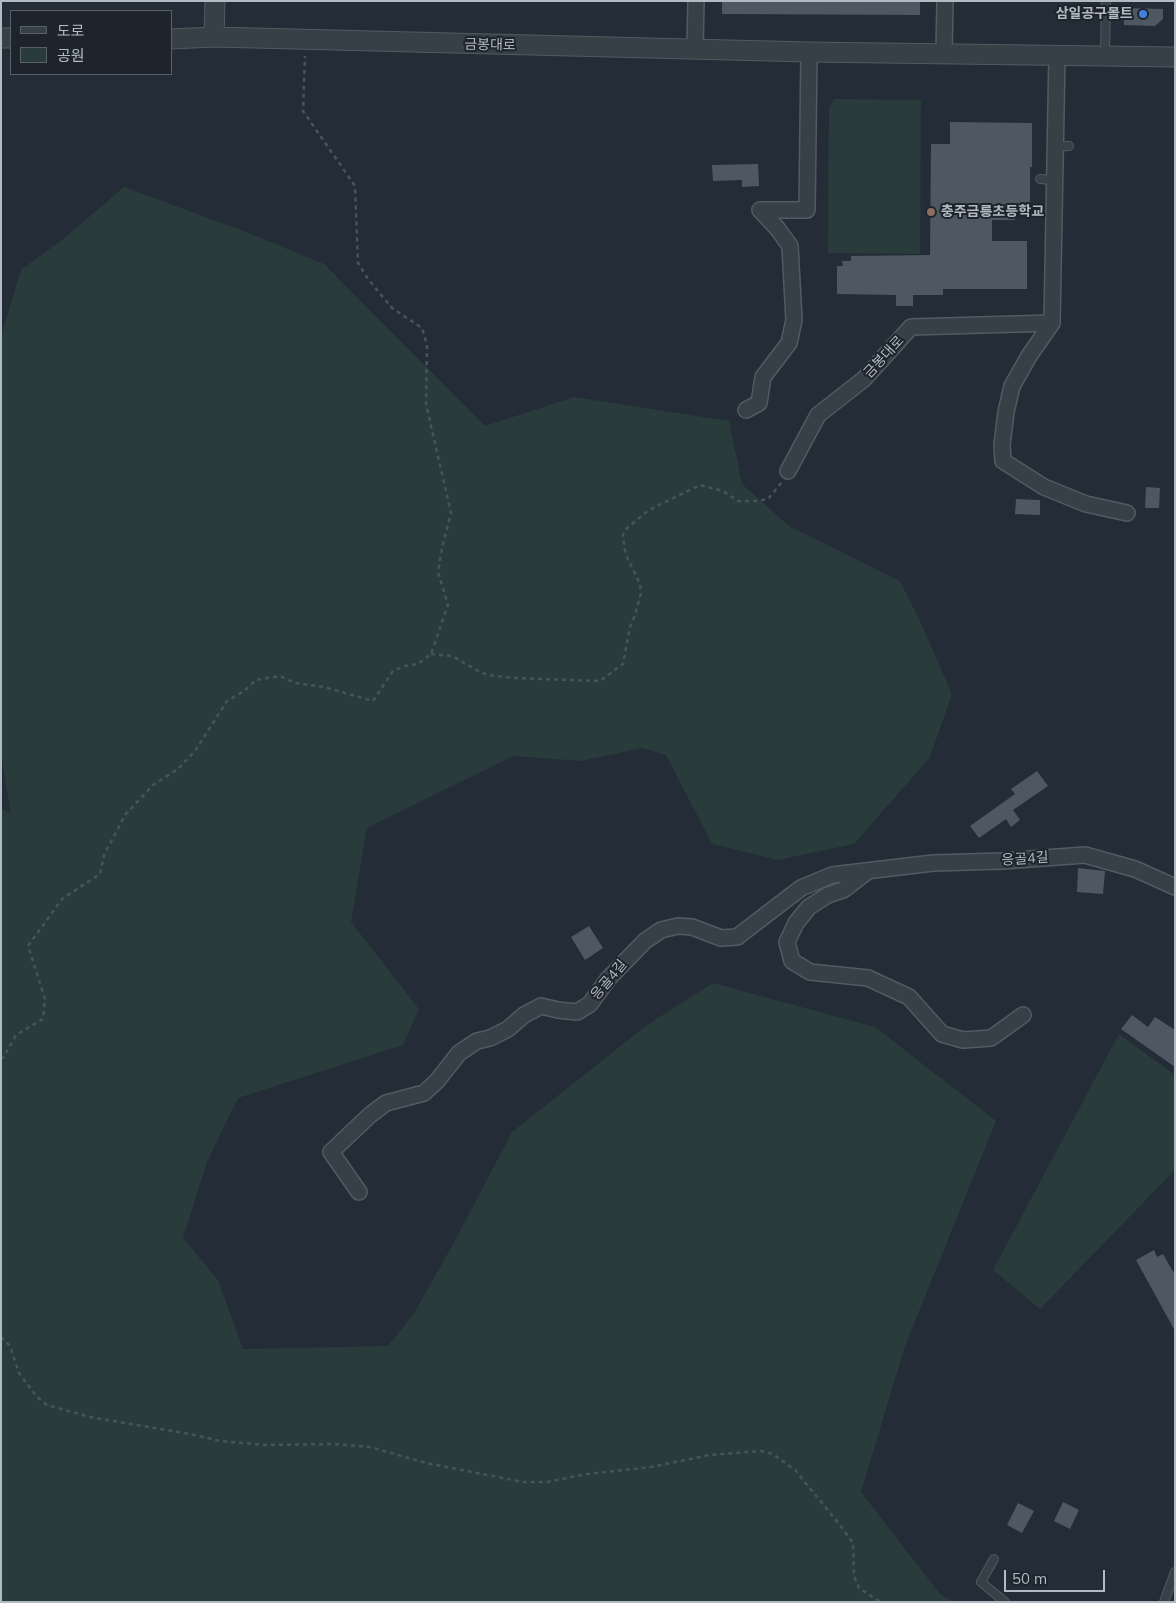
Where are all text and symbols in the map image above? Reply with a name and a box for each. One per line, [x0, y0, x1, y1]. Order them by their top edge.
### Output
place label: 삼일공구볼트 [1056, 6, 1133, 22]
marker: 삼일공구볼트 [1137, 8, 1149, 20]
legend [10, 10, 172, 75]
text: 도로 [57, 21, 85, 40]
street label: 금봉대로 [464, 36, 516, 54]
text: 공원 [57, 46, 85, 65]
place label: 충주금릉초등학교 [941, 204, 1044, 220]
marker: 충주금릉초등학교 [925, 206, 937, 218]
street label: 금봉대로 [860, 332, 908, 382]
street label: 응골4길 [1001, 849, 1049, 869]
street label: 응골4길 [587, 957, 631, 1003]
scale bar [1006, 1560, 1107, 1592]
text: 50 m [1012, 1569, 1047, 1588]

